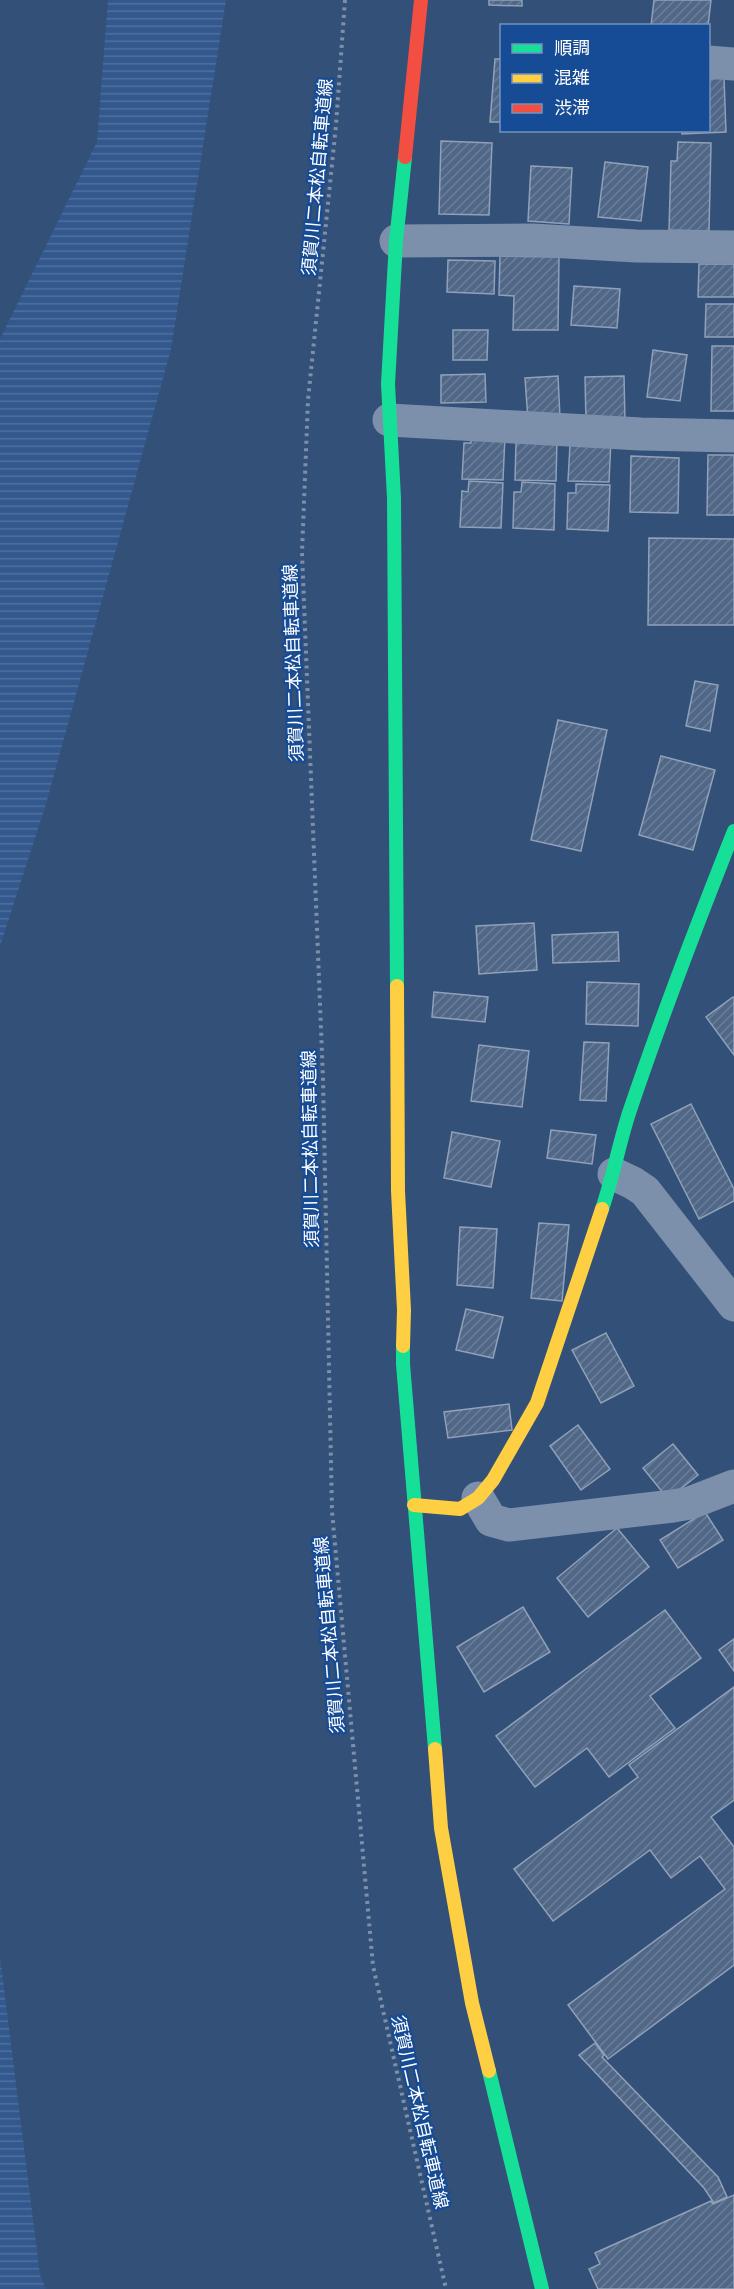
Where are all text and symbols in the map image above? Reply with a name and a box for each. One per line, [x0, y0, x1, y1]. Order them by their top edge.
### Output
legend [500, 24, 710, 132]
text: 順調 [554, 36, 590, 59]
text: 混雑 [554, 66, 590, 89]
street label: 須賀川二本松自転車道線 [297, 77, 337, 277]
text: 渋滞 [554, 96, 590, 119]
street label: 須賀川二本松自転車道線 [278, 564, 308, 762]
street label: 須賀川二本松自転車道線 [297, 1050, 323, 1248]
street label: 須賀川二本松自転車道線 [309, 1535, 349, 1735]
street label: 須賀川二本松自転車道線 [387, 2013, 453, 2211]

